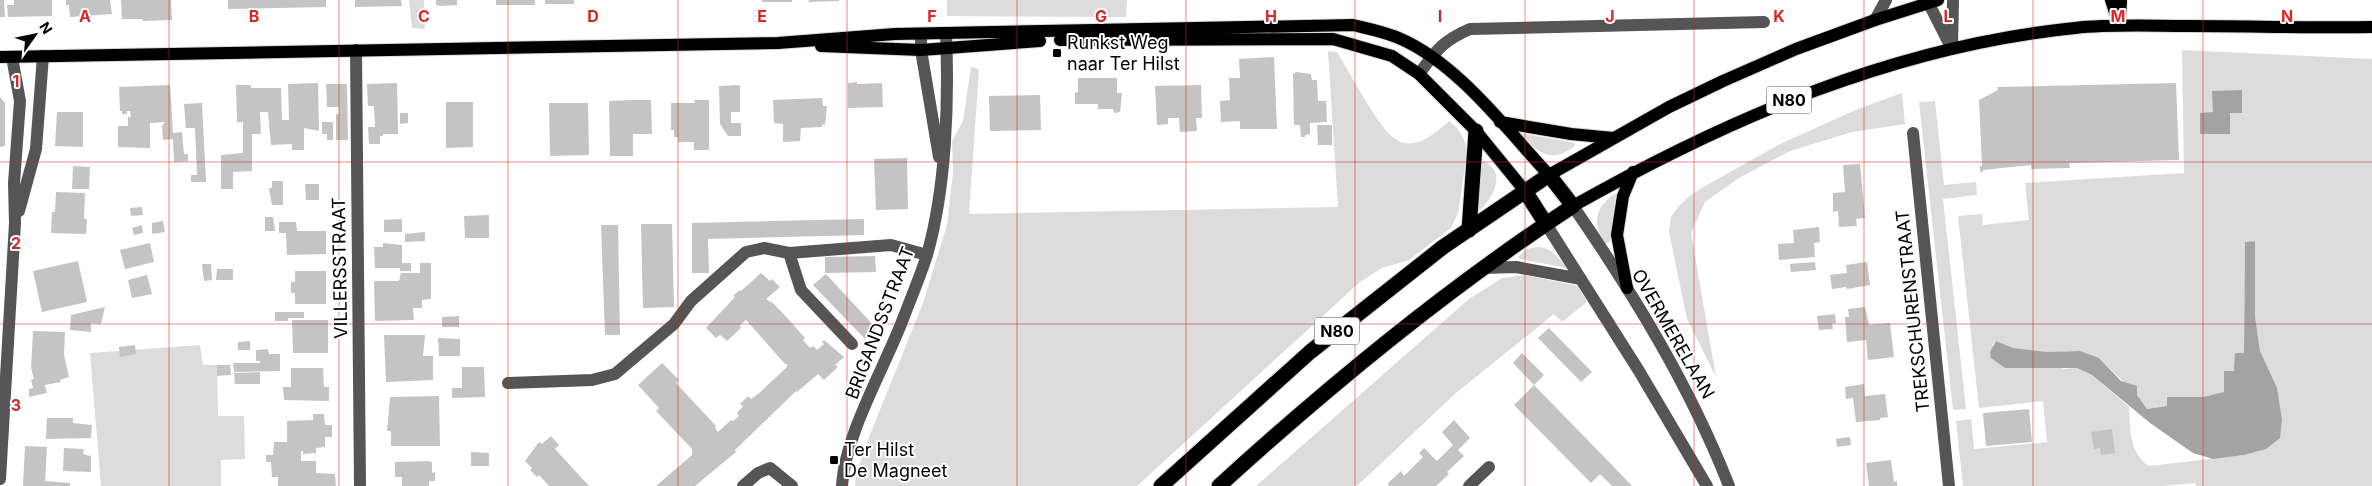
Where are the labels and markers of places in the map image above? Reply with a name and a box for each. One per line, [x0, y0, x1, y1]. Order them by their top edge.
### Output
place label: Runkst Weg naar Ter Hilst [1067, 32, 1180, 74]
marker: Runkst Weg naar Ter Hilst [1051, 47, 1063, 59]
place label: Ter Hilst De Magneet [844, 439, 948, 481]
marker: Ter Hilst De Magneet [828, 454, 840, 466]

